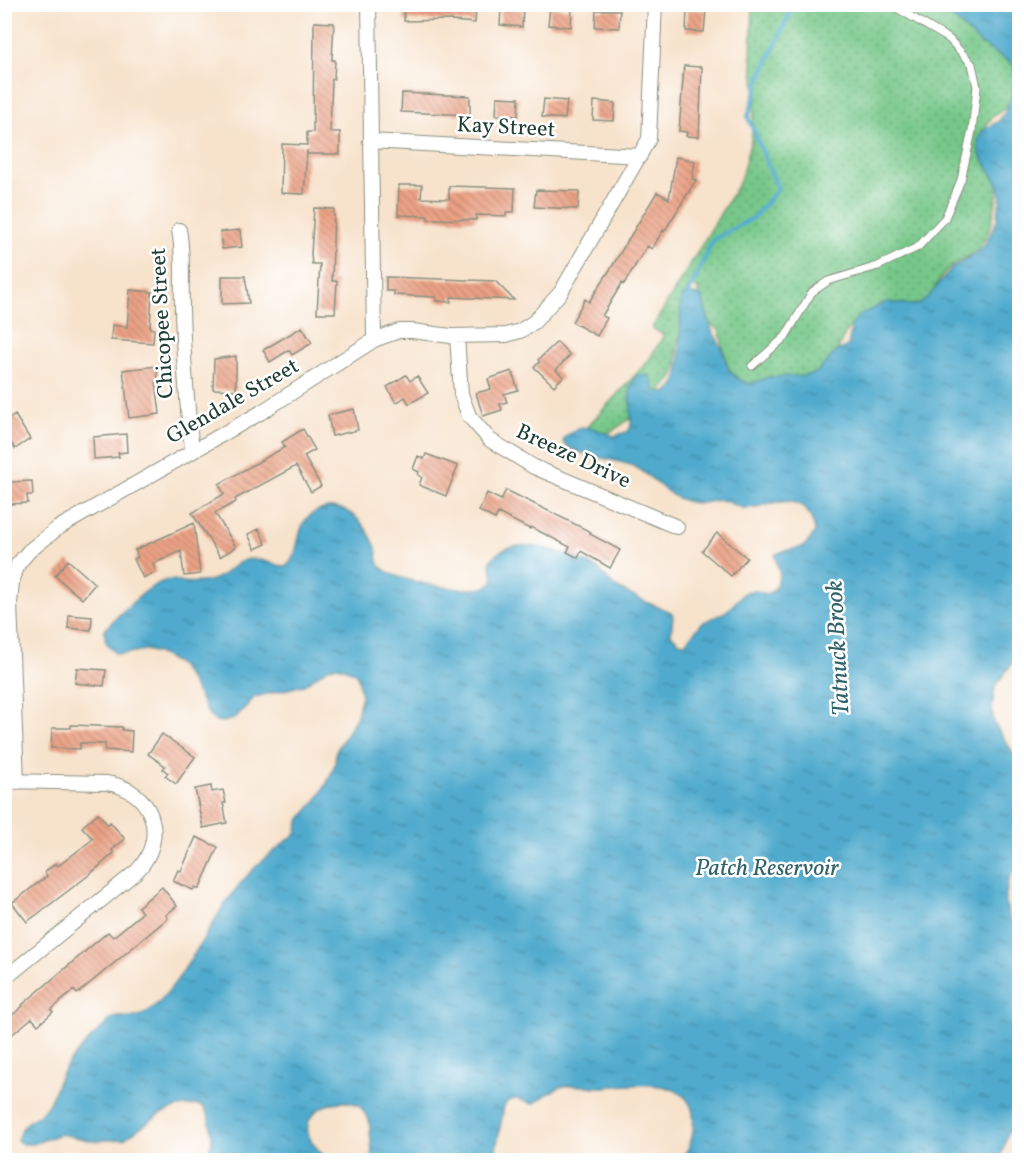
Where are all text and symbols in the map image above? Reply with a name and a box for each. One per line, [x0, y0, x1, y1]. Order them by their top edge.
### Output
street label: Kay Street [456, 110, 556, 146]
street label: Chicopee Street [144, 246, 182, 399]
street label: Glendale Street [161, 351, 305, 453]
street label: Breeze Drive [511, 417, 635, 497]
water label: Tatnuck Brook [818, 580, 860, 716]
water label: Patch Reservoir [695, 852, 840, 886]

